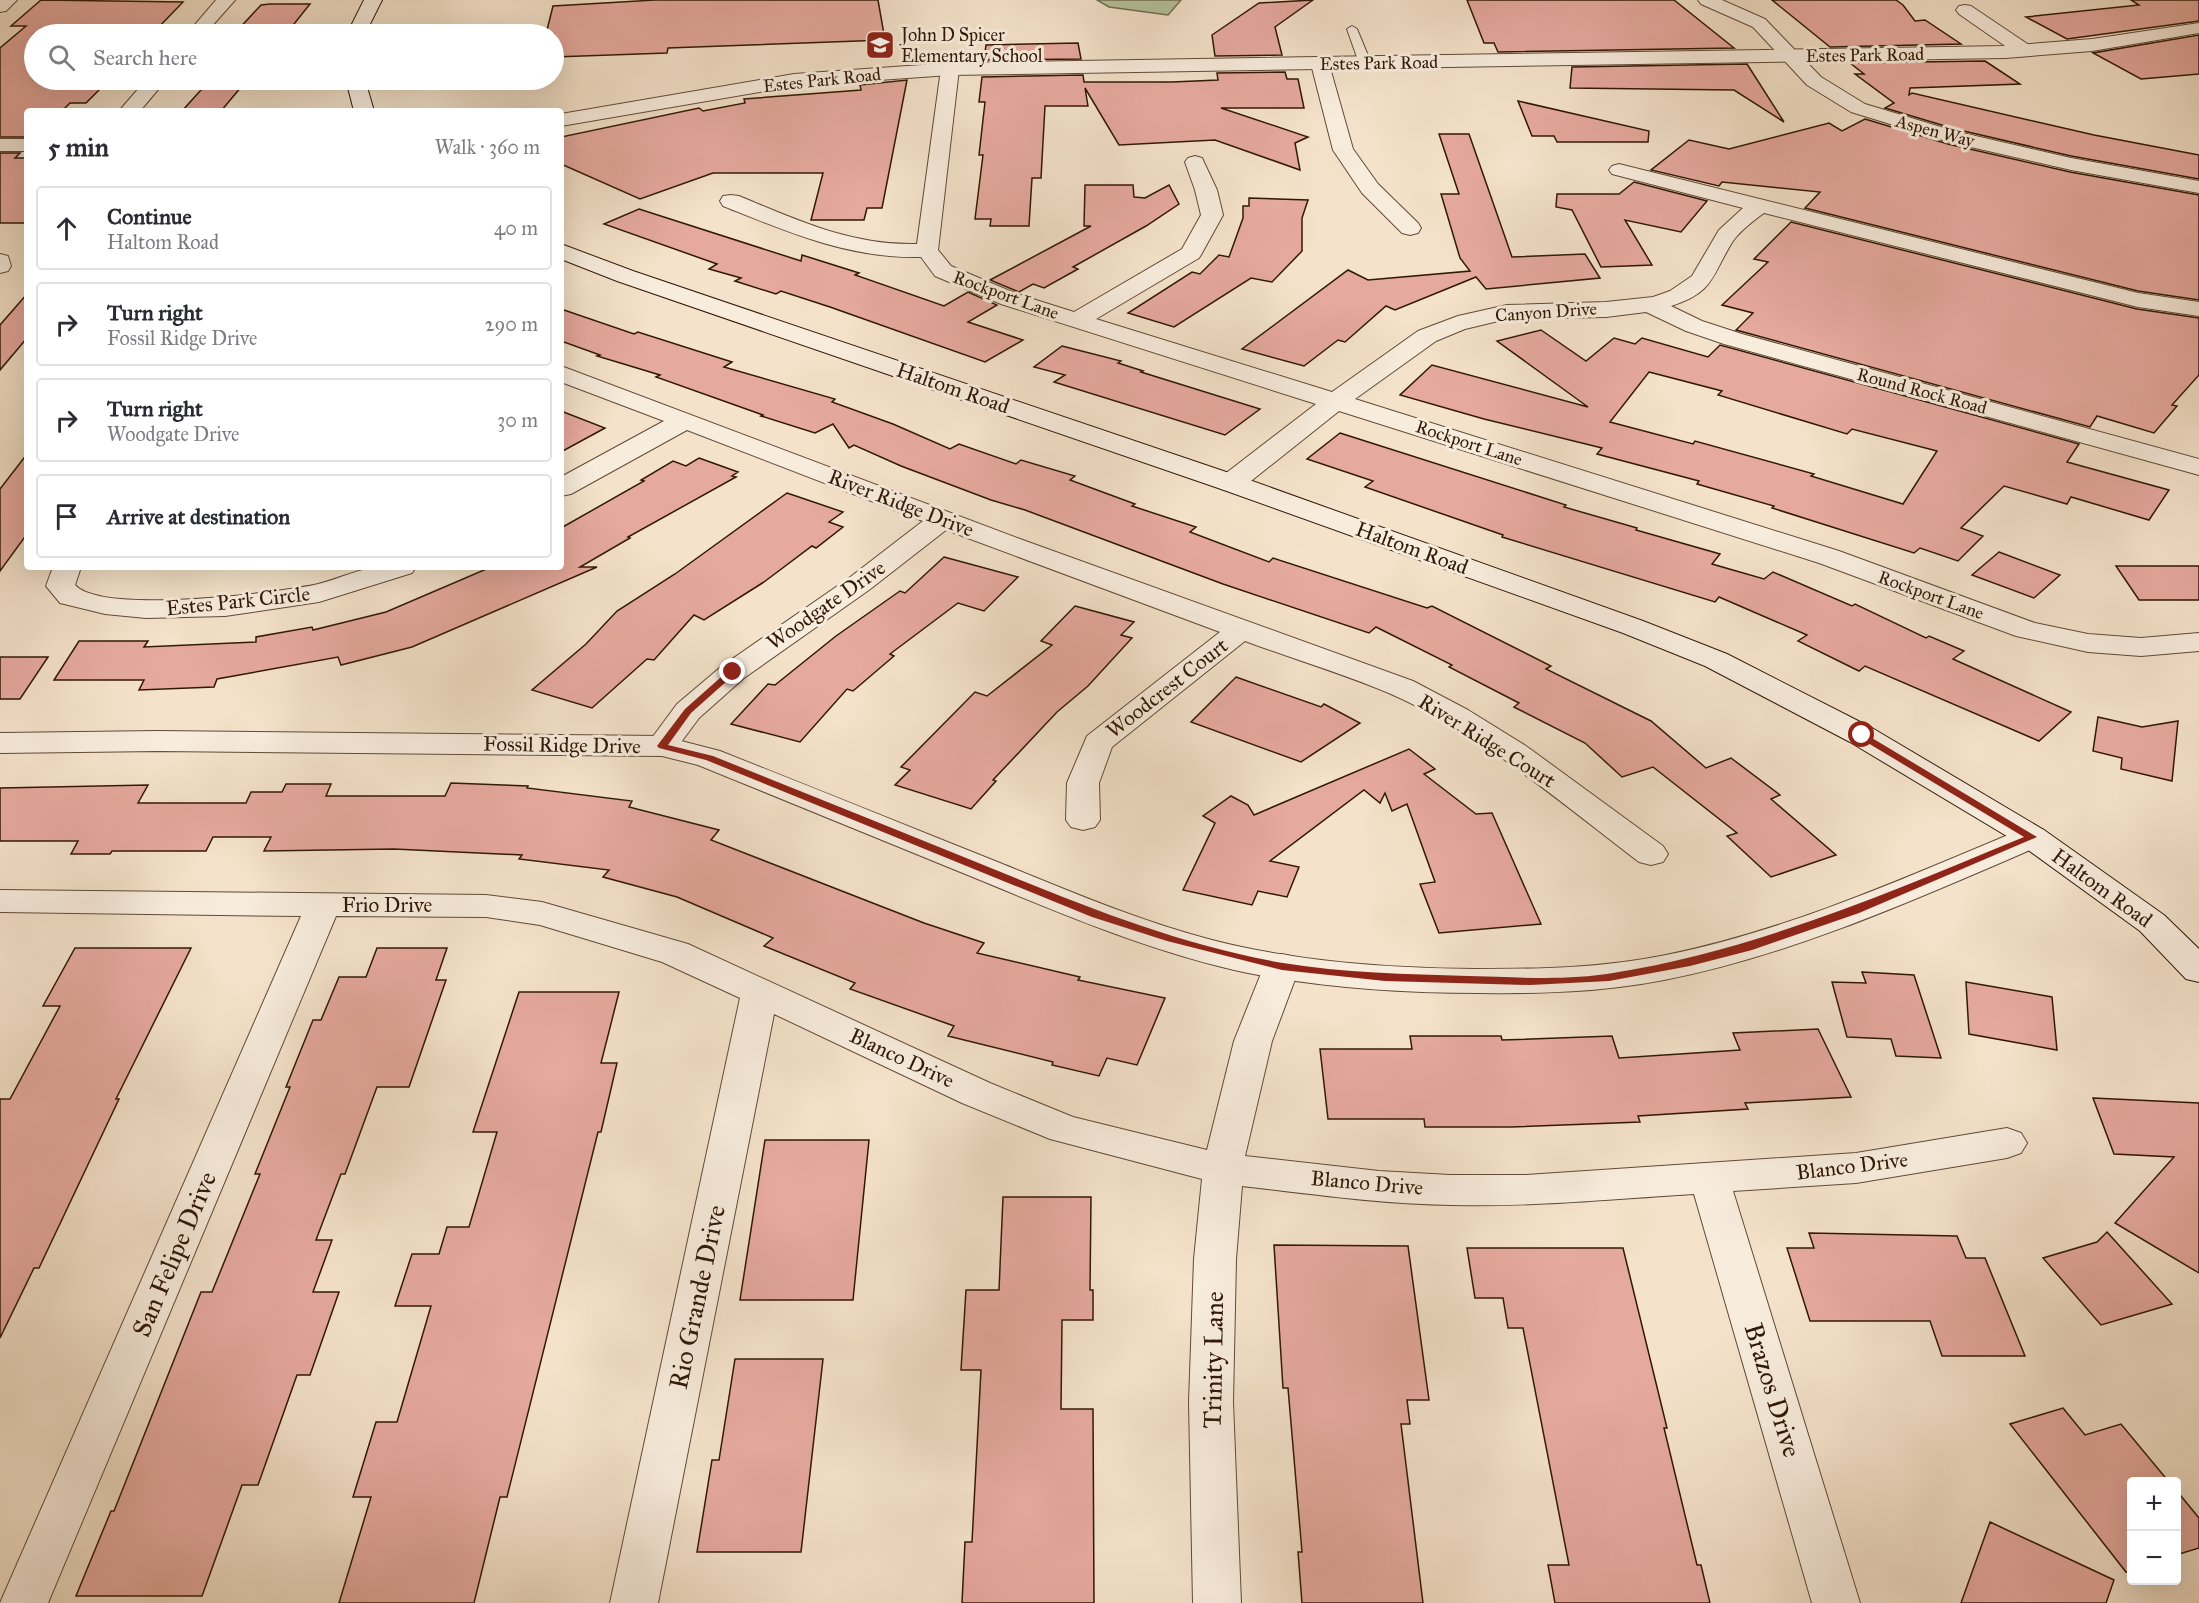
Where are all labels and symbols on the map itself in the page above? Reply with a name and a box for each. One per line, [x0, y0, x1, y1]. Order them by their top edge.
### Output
place label: John D Spicer Elementary School [899, 24, 1043, 67]
school or university icon: John D Spicer Elementary School [864, 29, 896, 61]
street label: Estes Park Road [1806, 43, 1924, 67]
street label: Estes Park Road [1320, 51, 1438, 75]
street label: Estes Park Road [762, 63, 882, 97]
street label: Aspen Way [1892, 110, 1977, 152]
street label: Rockport Lane [950, 266, 1062, 324]
street label: Canyon Drive [1494, 297, 1598, 327]
street label: Haltom Road [893, 357, 1013, 420]
street label: Round Rock Road [1855, 363, 1989, 419]
street label: Rockport Lane [1413, 415, 1525, 471]
street label: River Ridge Drive [824, 463, 978, 543]
street label: Haltom Road [1352, 516, 1472, 580]
street label: Woodgate Drive [762, 554, 891, 656]
street label: Rockport Lane [1875, 566, 1987, 624]
street label: Estes Park Circle [165, 580, 312, 621]
street label: Woodcrest Court [1101, 632, 1234, 744]
route end [719, 658, 745, 684]
street label: River Ridge Court [1414, 688, 1561, 794]
route start [1848, 721, 1874, 747]
street label: Fossil Ridge Drive [483, 731, 641, 759]
street label: Haltom Road [2047, 843, 2158, 933]
street label: Frio Drive [342, 892, 433, 918]
street label: Blanco Drive [846, 1022, 959, 1094]
street label: Blanco Drive [1795, 1146, 1910, 1186]
street label: Blanco Drive [1310, 1165, 1424, 1201]
street label: San Felipe Drive [125, 1166, 223, 1342]
street label: Rio Grande Drive [662, 1202, 732, 1392]
street label: Trinity Lane [1196, 1291, 1230, 1429]
street label: Brazos Drive [1737, 1319, 1809, 1461]

